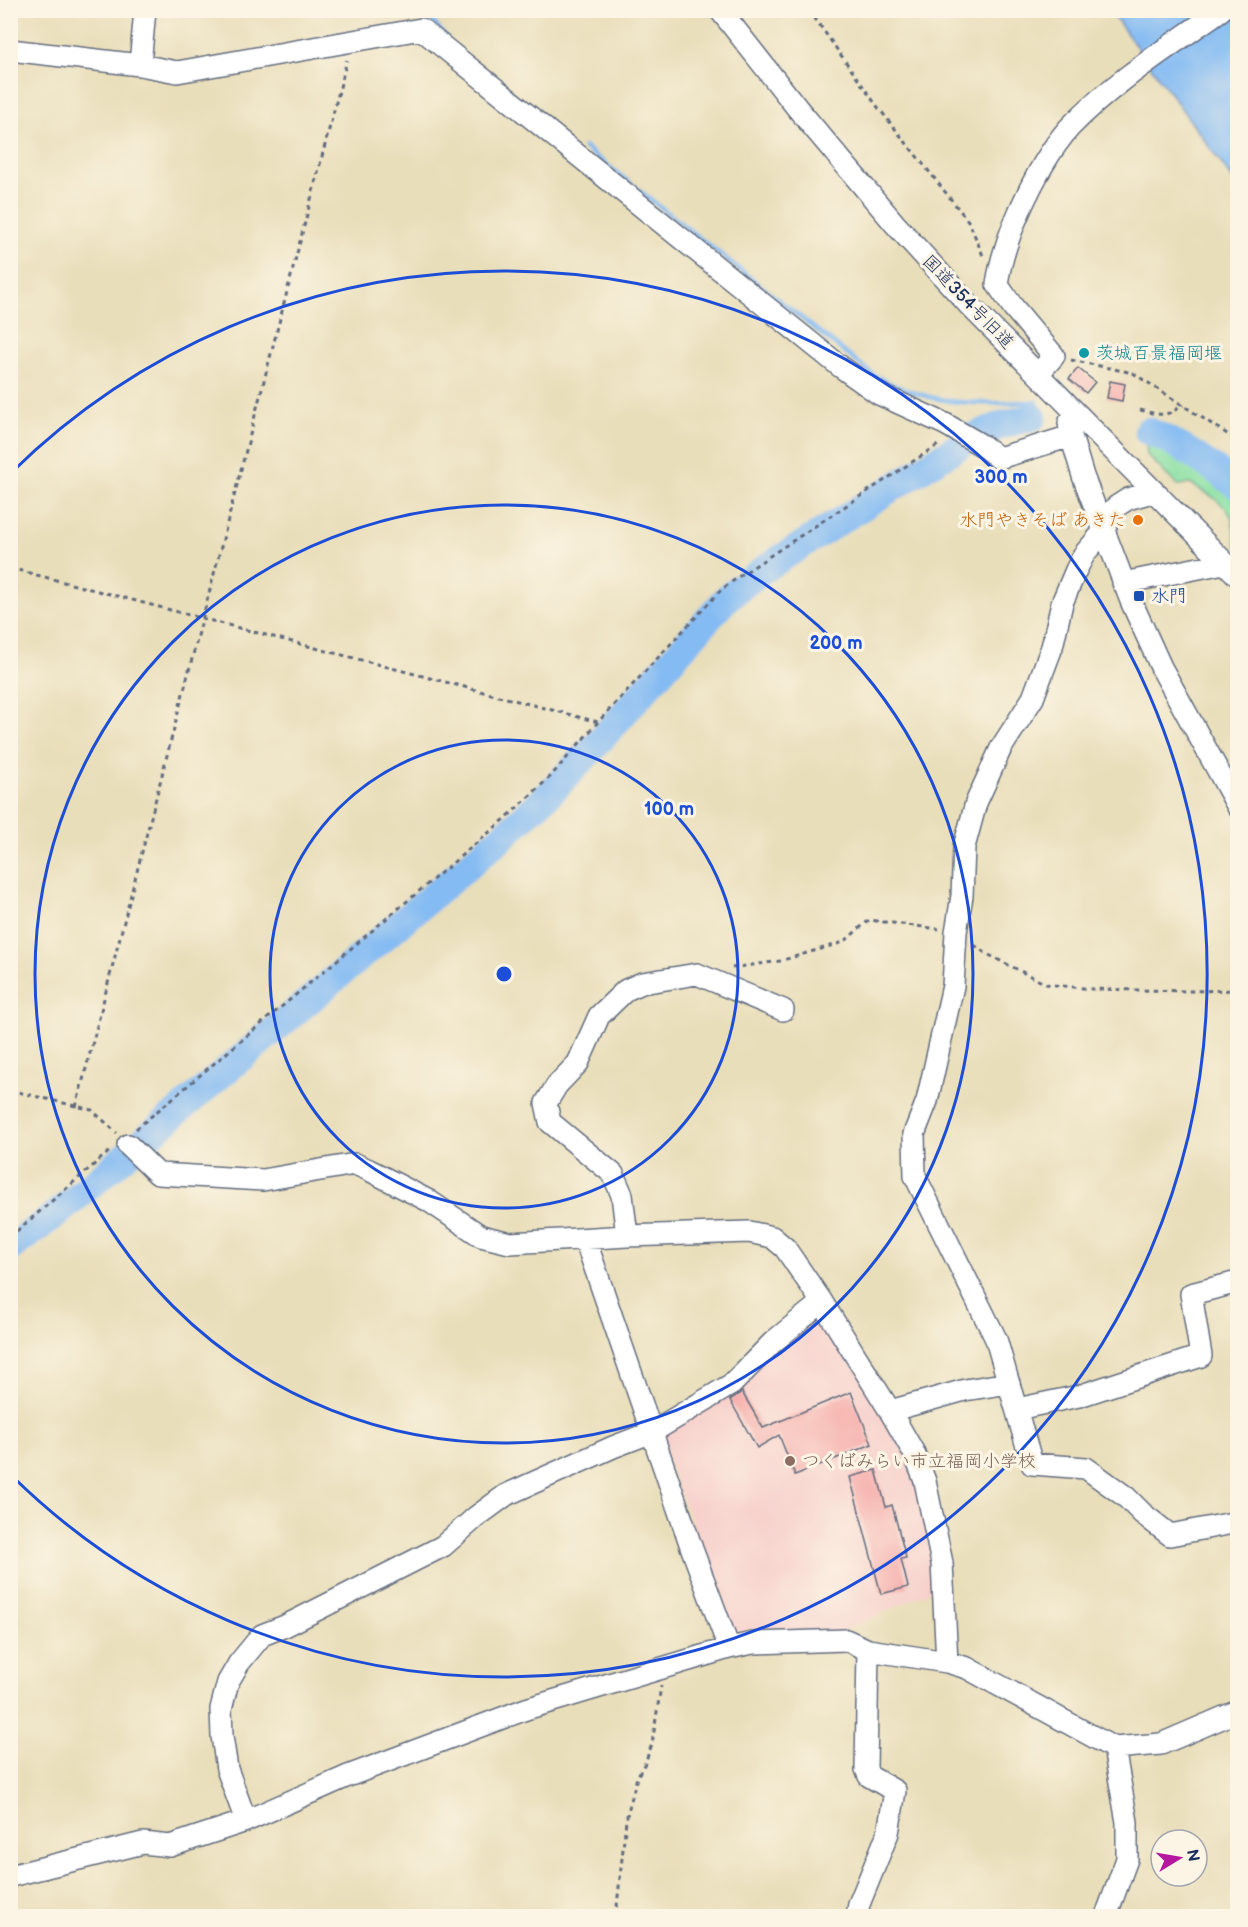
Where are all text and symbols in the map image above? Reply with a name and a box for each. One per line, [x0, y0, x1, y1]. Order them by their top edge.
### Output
street label: 国道354号旧道 [918, 251, 1018, 353]
place label: 茨城百景福岡堰 [1096, 343, 1222, 364]
marker: 茨城百景福岡堰 [1077, 346, 1091, 360]
text: 300 m [974, 467, 1028, 488]
place label: 水門やきそば あきた [959, 510, 1126, 531]
marker: 水門やきそば あきた [1131, 513, 1145, 527]
place label: 水門 [1151, 586, 1187, 607]
marker: 水門 [1132, 589, 1146, 603]
text: 200 m [809, 633, 863, 654]
text: 100 m [644, 799, 694, 820]
centre of rings [494, 964, 514, 984]
place label: つくばみらい市立福岡小学校 [802, 1451, 1036, 1472]
marker: つくばみらい市立福岡小学校 [783, 1454, 797, 1468]
north arrow [1149, 1828, 1209, 1888]
text: N [1182, 1848, 1203, 1863]

